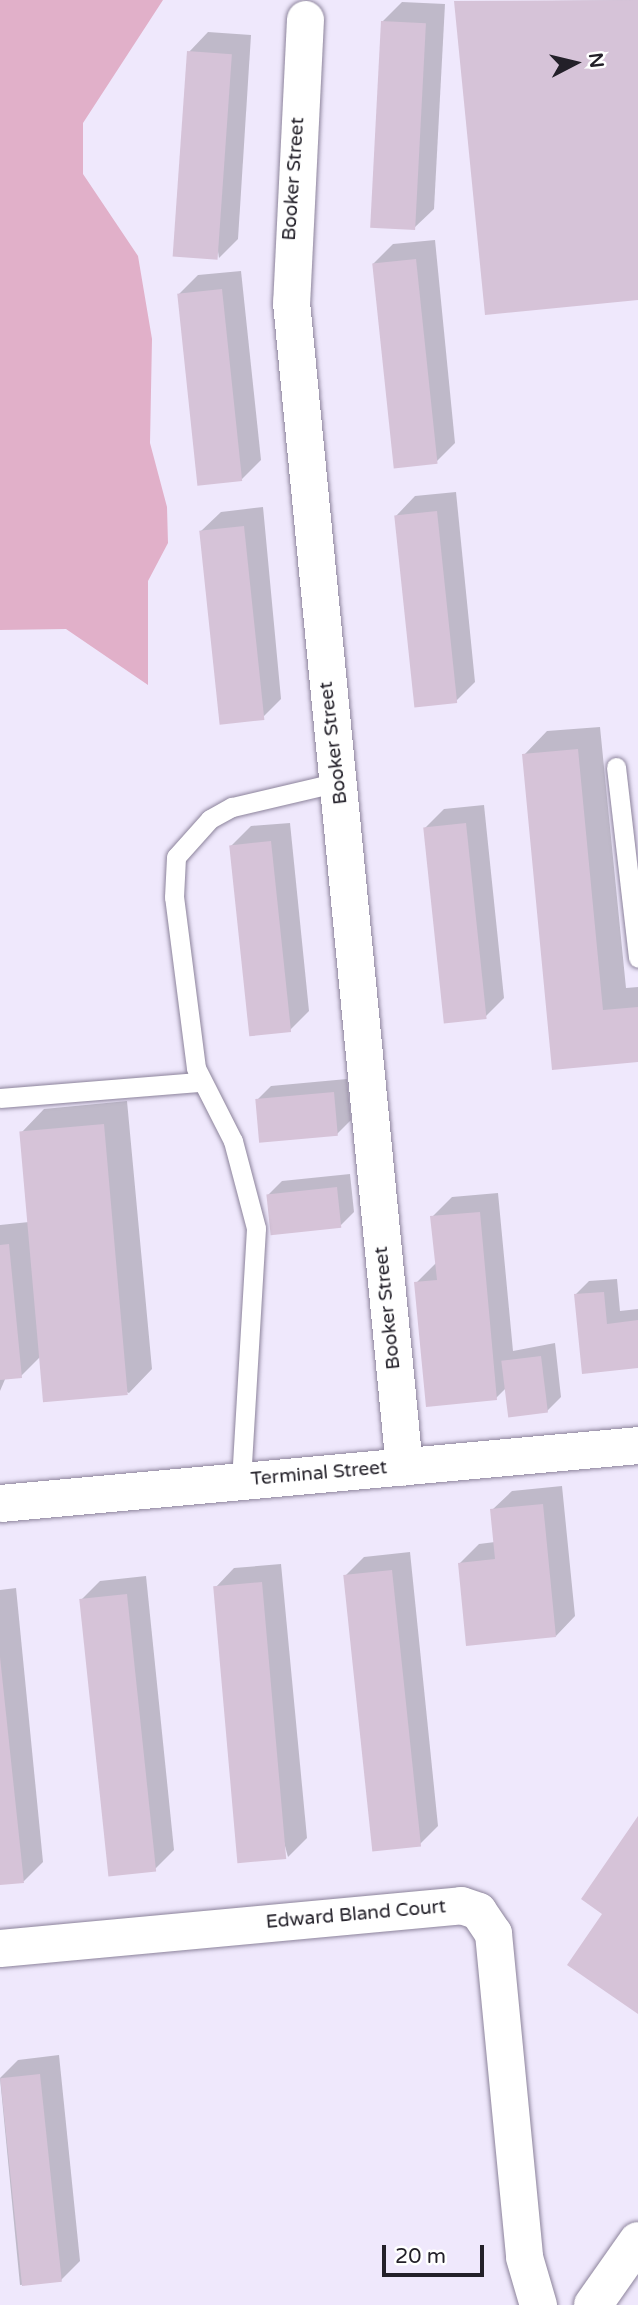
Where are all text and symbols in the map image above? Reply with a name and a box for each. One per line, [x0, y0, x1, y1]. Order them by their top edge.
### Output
north arrow [540, 28, 610, 98]
text: N [584, 52, 608, 69]
street label: Booker Street [278, 117, 310, 241]
street label: Booker Street [315, 680, 353, 806]
street label: Booker Street [370, 1245, 406, 1371]
street label: Terminal Street [250, 1457, 388, 1491]
street label: Edward Bland Court [265, 1896, 447, 1934]
scale bar [386, 2232, 488, 2276]
text: 20 m [395, 2244, 446, 2269]

